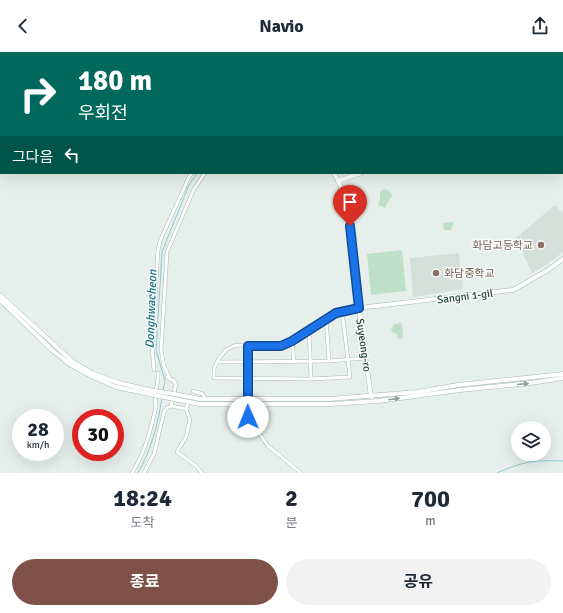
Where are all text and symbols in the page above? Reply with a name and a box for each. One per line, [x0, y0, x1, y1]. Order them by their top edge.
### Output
icon: back [12, 15, 34, 37]
text: Navio [259, 15, 304, 37]
icon: share [529, 15, 551, 37]
text: 180 m [78, 64, 152, 98]
icon: right [12, 68, 64, 120]
text: 우회전 [78, 102, 128, 124]
icon: left [61, 144, 83, 166]
text: 그다음 [12, 148, 53, 166]
pin [333, 185, 367, 226]
icon: arrive [339, 191, 361, 213]
place label: 화담고등학교 [472, 239, 533, 252]
marker: 화담고등학교 [536, 240, 546, 250]
place label: 화담중학교 [444, 267, 495, 280]
marker: 화담중학교 [431, 268, 441, 278]
water label: Donghwacheon [143, 269, 160, 349]
street label: Sangni 1-gil [436, 287, 494, 306]
street label: Suyeong-ro [353, 318, 374, 373]
one-way arrow [517, 381, 529, 387]
position arrow [227, 396, 269, 438]
one-way arrow [388, 396, 400, 402]
speed limit sign: 30 [72, 409, 124, 461]
text: 28 [27, 417, 49, 442]
map controls [511, 421, 551, 461]
button: layers [511, 421, 551, 461]
text: km/h [27, 439, 49, 451]
text: 18:24 [113, 483, 172, 513]
text: 2 [285, 483, 298, 513]
text: 700 [411, 484, 450, 514]
text: m [425, 513, 436, 529]
text: 도착 [131, 515, 154, 531]
text: 분 [286, 515, 297, 531]
button: 종료 [12, 559, 278, 605]
button: 공유 [286, 559, 551, 605]

